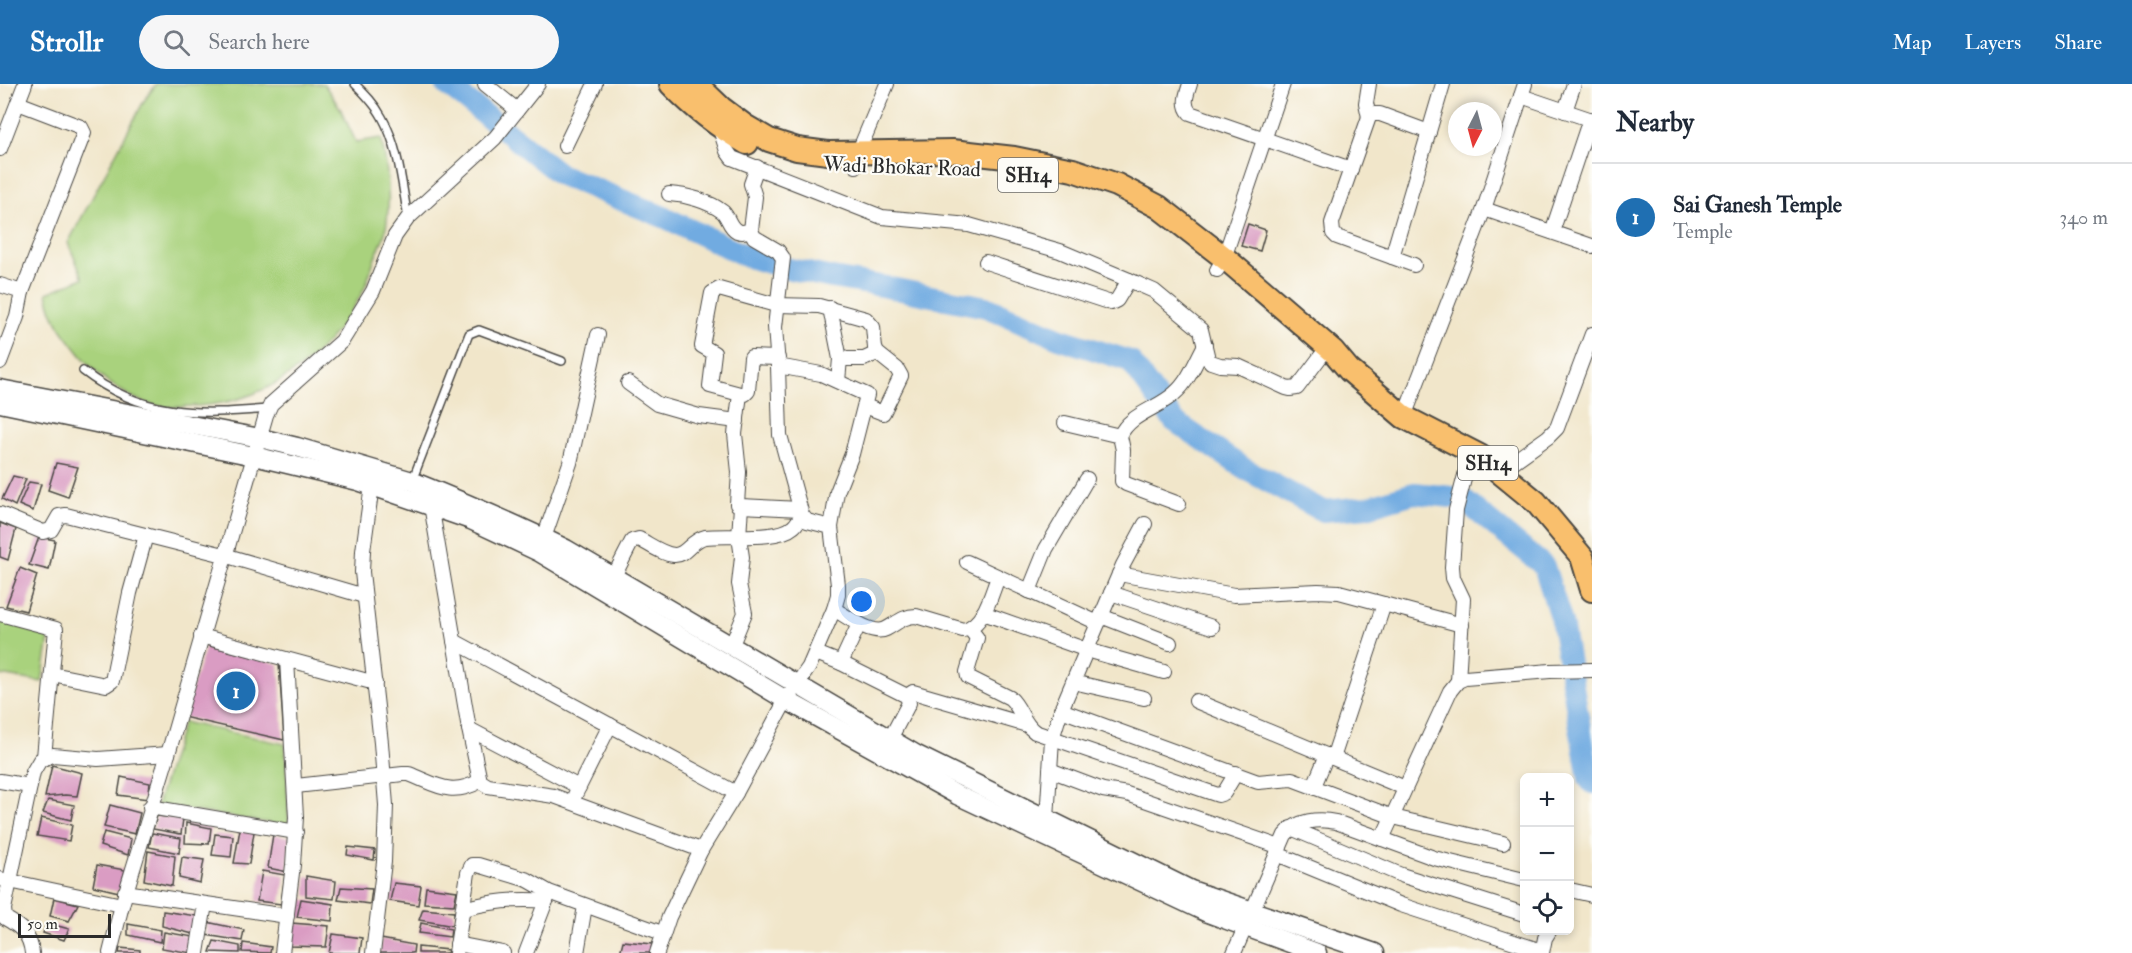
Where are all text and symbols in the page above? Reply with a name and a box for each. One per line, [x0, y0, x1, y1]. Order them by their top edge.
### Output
search box [139, 15, 559, 69]
text: Strollr [30, 25, 103, 60]
icon: search [160, 26, 193, 59]
text: Search here [208, 28, 310, 56]
text: Map [1892, 29, 1932, 56]
text: Layers [1965, 29, 2021, 56]
text: Share [2054, 29, 2102, 56]
north arrow [1448, 102, 1502, 156]
text: Nearby [1616, 107, 1694, 139]
street label: Wadi Bhokar Road [822, 151, 982, 183]
road number: SH14 [998, 158, 1058, 192]
text: Sai Ganesh Temple [1673, 191, 1842, 219]
text: 1 [1632, 205, 1639, 230]
text: 340 m [2060, 205, 2108, 230]
text: Temple [1673, 219, 1733, 244]
road number: SH14 [1458, 446, 1518, 480]
your location [847, 587, 876, 616]
pin: 1 [216, 668, 256, 714]
map controls [1520, 773, 1574, 935]
button: + [1520, 773, 1574, 827]
button: − [1520, 827, 1574, 881]
button: locate [1520, 881, 1574, 935]
scale bar [18, 911, 111, 938]
text: 50 m [27, 914, 58, 934]

